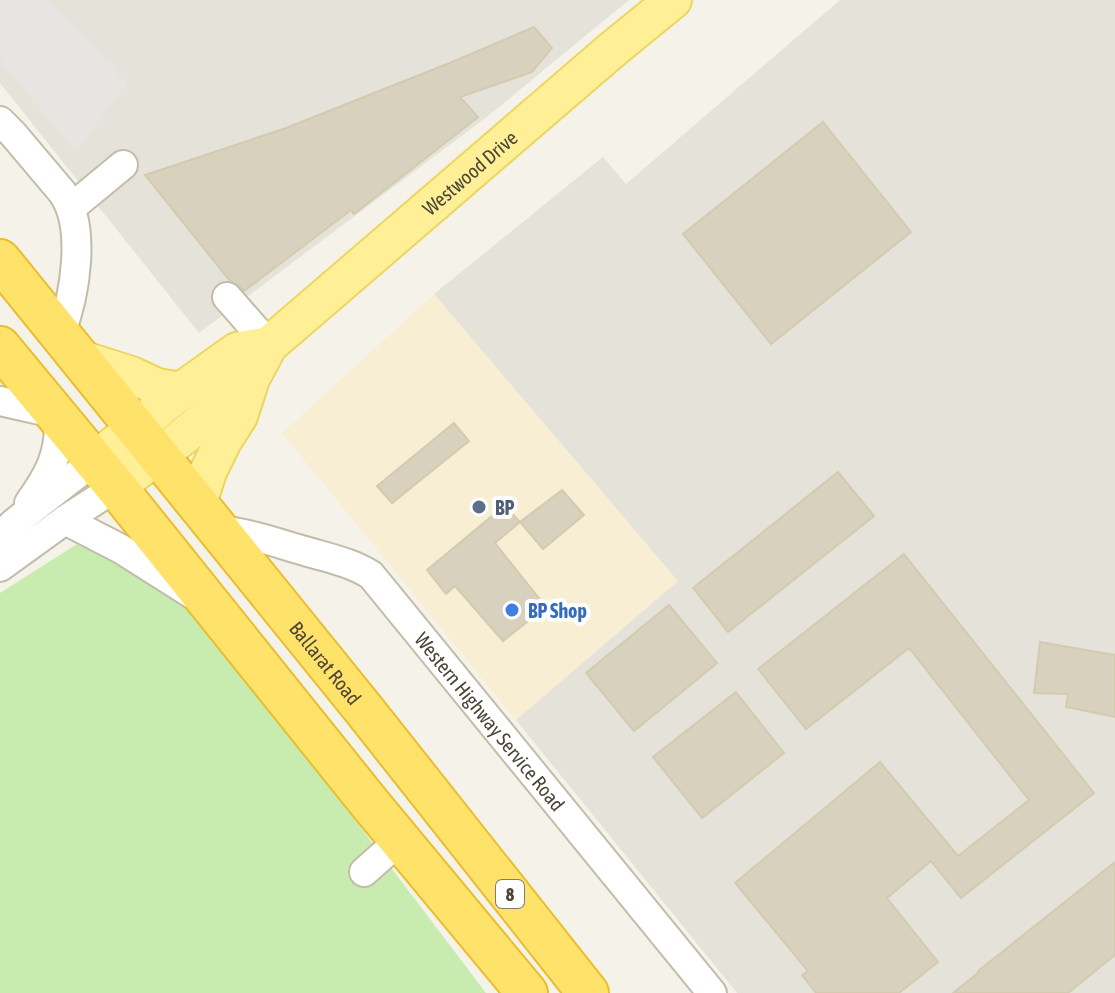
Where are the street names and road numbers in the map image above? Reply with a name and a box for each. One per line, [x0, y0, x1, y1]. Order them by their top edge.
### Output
street label: Westwood Drive [418, 125, 522, 219]
street label: Ballarat Road [285, 616, 366, 709]
street label: Western Highway Service Road [411, 628, 570, 815]
road number: 8 [496, 880, 524, 908]

